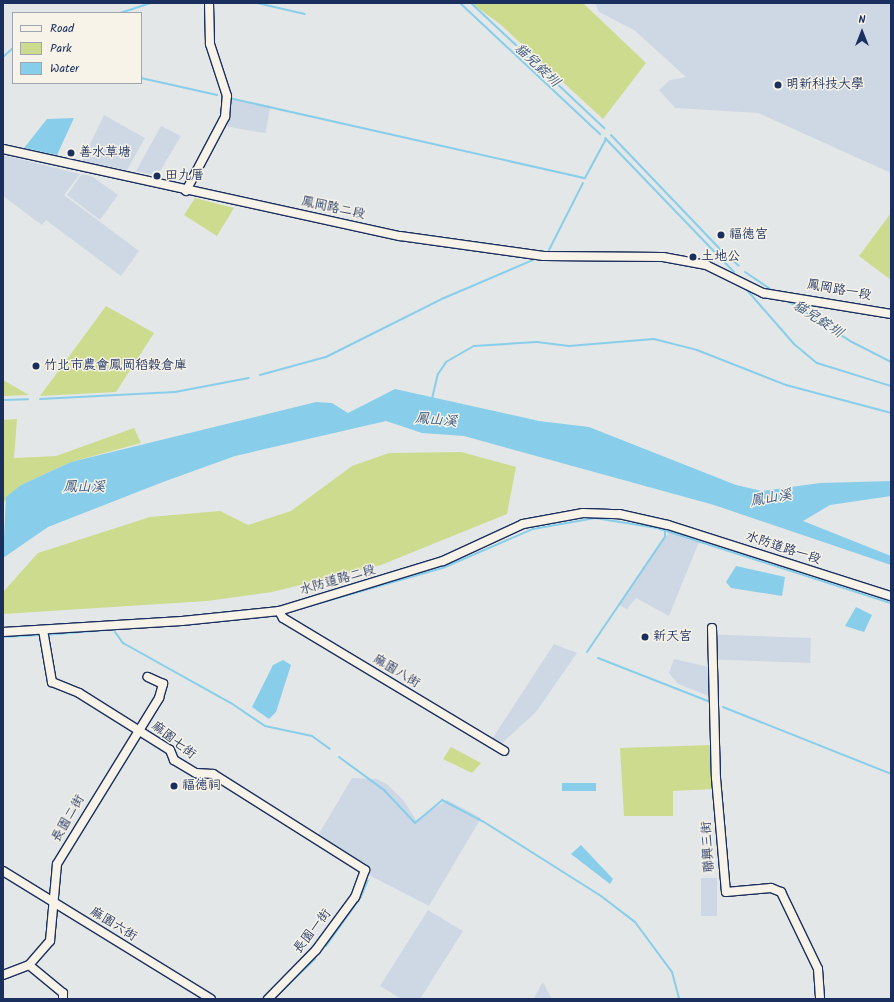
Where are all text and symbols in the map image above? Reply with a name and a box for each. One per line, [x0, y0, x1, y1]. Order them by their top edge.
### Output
text: N [859, 11, 865, 29]
legend [12, 12, 142, 84]
north arrow [842, 12, 882, 52]
text: Road [50, 19, 74, 38]
text: Park [50, 39, 72, 58]
water label: 貓兒錠圳 [511, 40, 563, 90]
text: Water [50, 59, 79, 78]
place label: 明新科技大學 [786, 77, 864, 93]
marker: 明新科技大學 [773, 80, 783, 90]
place label: 善水草塘 [79, 145, 131, 161]
marker: 善水草塘 [66, 148, 76, 158]
place label: 田九厝 [165, 168, 204, 184]
marker: 田九厝 [152, 171, 162, 181]
street label: 鳳岡路二段 [300, 195, 366, 223]
place label: 福德宫 [729, 227, 768, 243]
marker: 福德宫 [716, 230, 726, 240]
place label: 土地公 [701, 249, 740, 265]
marker: 土地公 [688, 252, 698, 262]
street label: 鳳岡路一段 [806, 278, 872, 304]
water label: 貓兒錠圳 [790, 297, 846, 341]
place label: 竹北市農會鳳岡稻穀倉庫 [44, 358, 187, 374]
marker: 竹北市農會鳳岡稻穀倉庫 [31, 361, 41, 371]
water label: 鳳山溪 [414, 410, 458, 430]
water label: 鳳山溪 [63, 479, 105, 495]
water label: 鳳山溪 [749, 486, 793, 510]
street label: 水防道路一段 [743, 530, 823, 568]
street label: 水防道路二段 [298, 563, 378, 599]
place label: 新天宫 [653, 629, 692, 645]
marker: 新天宫 [640, 632, 650, 642]
street label: 麻園八街 [370, 652, 422, 692]
street label: 麻園七街 [148, 719, 198, 763]
place label: 福德祠 [182, 778, 221, 794]
marker: 福德祠 [169, 781, 179, 791]
street label: 長園二街 [49, 793, 89, 845]
street label: 聯興三街 [699, 821, 719, 873]
street label: 麻園六街 [87, 905, 139, 945]
street label: 長園一街 [291, 907, 335, 957]

